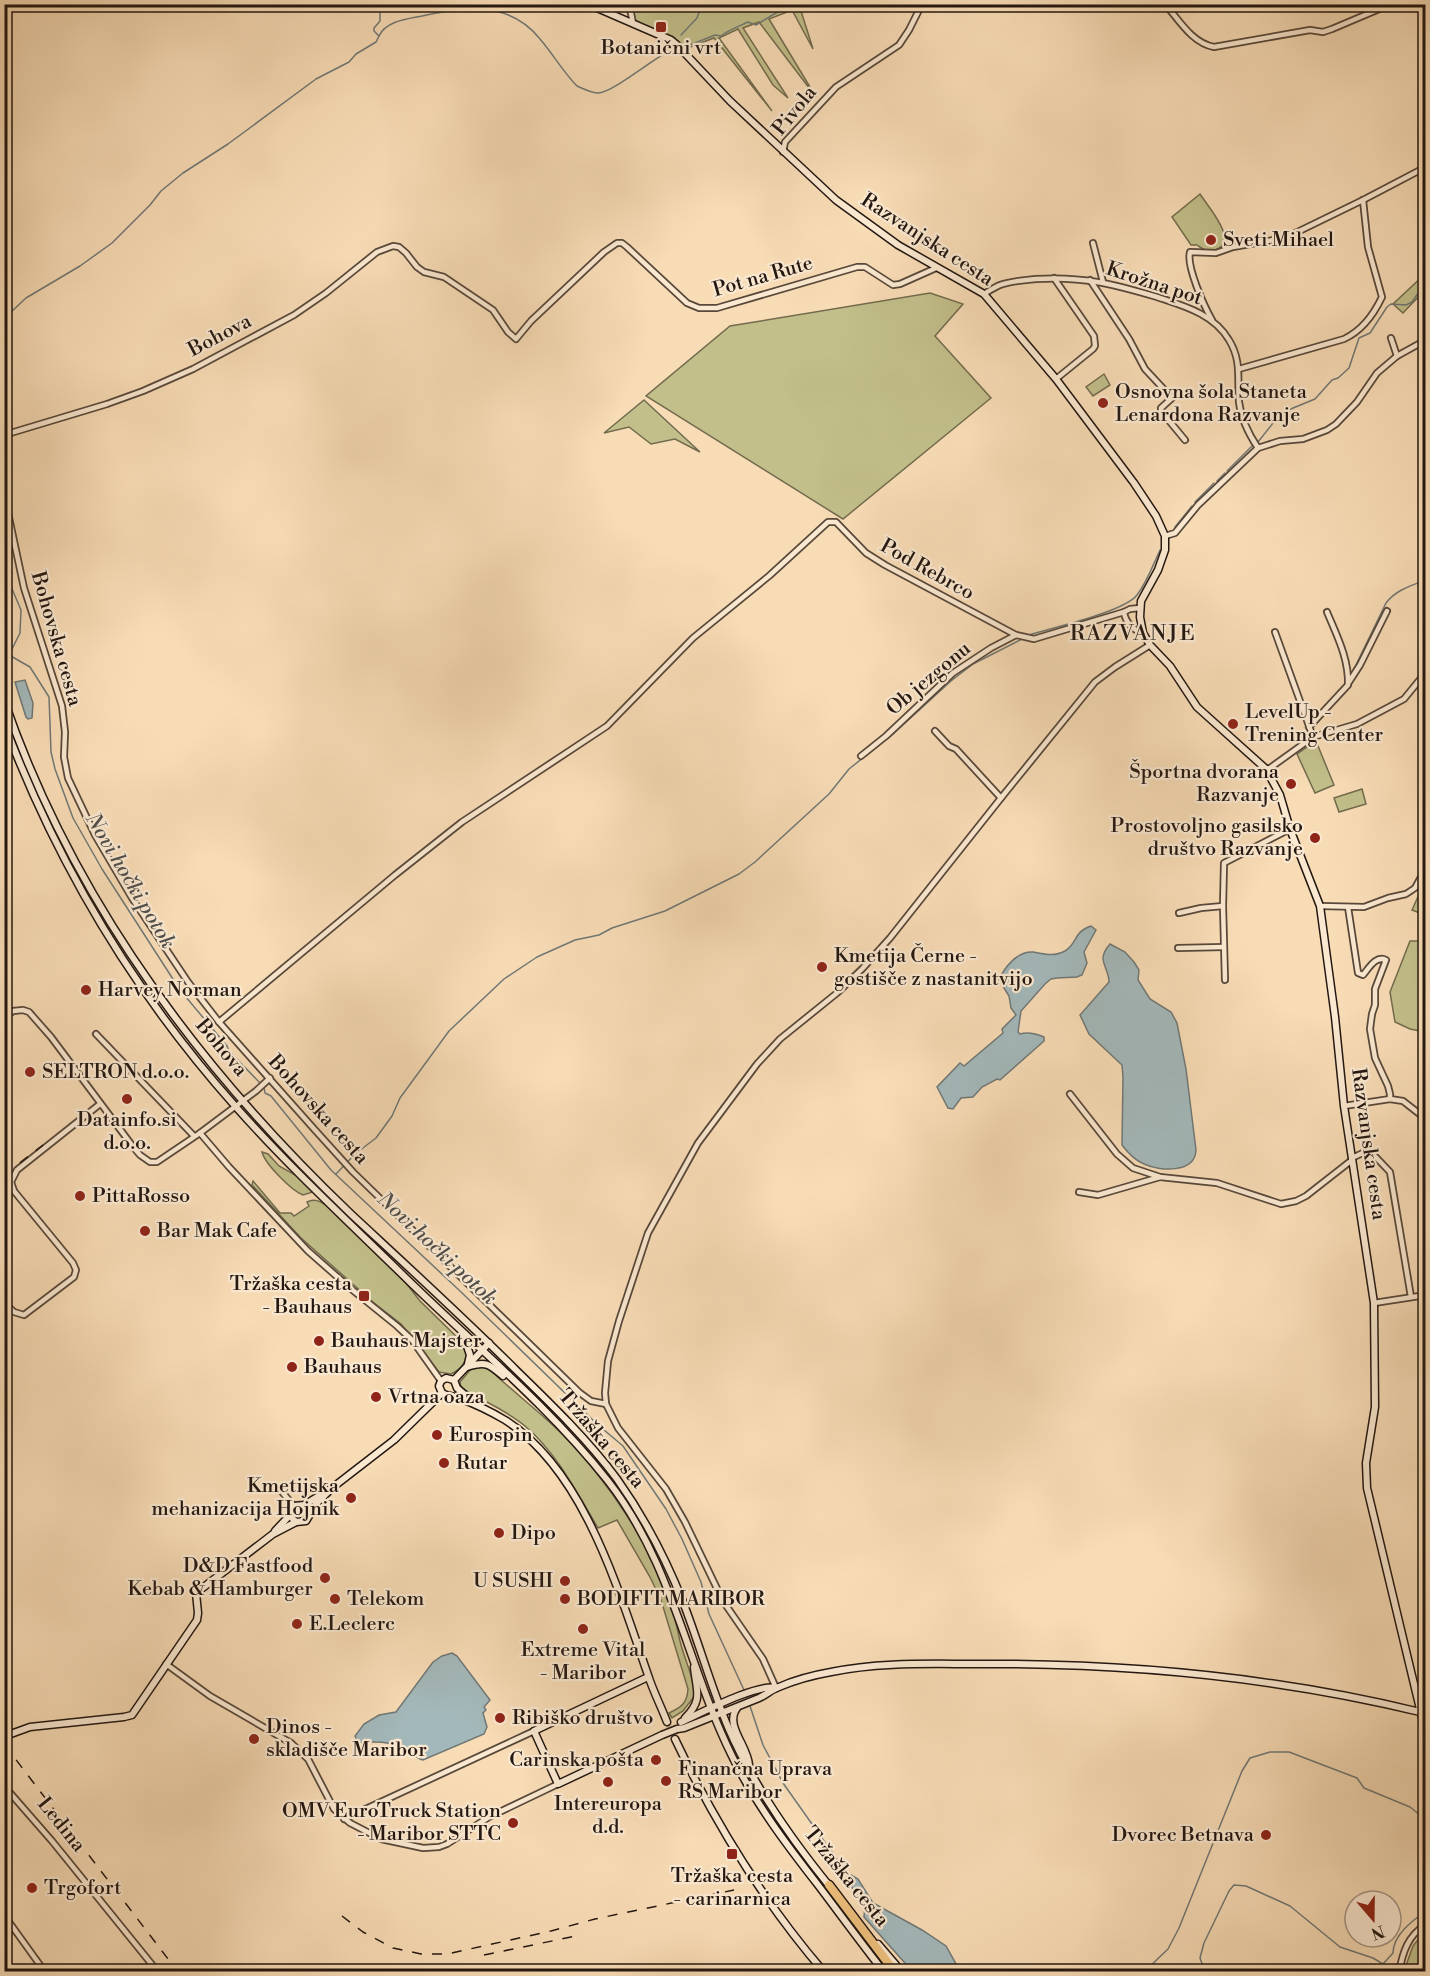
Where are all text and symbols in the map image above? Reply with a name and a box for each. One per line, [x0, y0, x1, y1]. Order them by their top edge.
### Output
marker: Botanični vrt [654, 20, 668, 34]
place label: Botanični vrt [600, 36, 721, 61]
street label: Pivola [767, 80, 823, 141]
street label: Razvanjska cesta [856, 188, 999, 293]
place label: Sveti Mihael [1223, 228, 1334, 253]
marker: Sveti Mihael [1204, 233, 1218, 247]
street label: Pot na Rute [710, 251, 816, 303]
street label: Krožna pot [1103, 257, 1205, 311]
street label: Bohova [183, 309, 257, 363]
place label: Osnovna šola Staneta Lenardona Razvanje [1115, 380, 1308, 428]
marker: Osnovna šola Staneta Lenardona Razvanje [1096, 396, 1110, 410]
street label: Pod Rebrco [875, 534, 979, 606]
street label: Bohovska cesta [25, 568, 87, 710]
district label: RAZVANJE [1070, 620, 1196, 647]
street label: Ob jezgonu [882, 636, 977, 721]
place label: LevelUp - Trening Center [1245, 700, 1383, 748]
marker: LevelUp - Trening Center [1226, 717, 1240, 731]
place label: Športna dvorana Razvanje [1129, 759, 1280, 808]
marker: Športna dvorana Razvanje [1284, 777, 1298, 791]
water label: Novi hočki potok [79, 807, 181, 954]
place label: Prostovoljno gasilsko društvo Razvanje [1111, 814, 1303, 862]
marker: Prostovoljno gasilsko društvo Razvanje [1308, 831, 1322, 845]
place label: Kmetija Černe - gostišče z nastanitvijo [834, 943, 1033, 992]
marker: Kmetija Černe - gostišče z nastanitvijo [815, 960, 829, 974]
place label: Harvey Norman [98, 978, 242, 1003]
marker: Harvey Norman [79, 983, 93, 997]
street label: Bohova [189, 1013, 253, 1083]
street label: Bohovska cesta [262, 1049, 374, 1171]
place label: SELTRON d.o.o. [42, 1060, 189, 1085]
marker: SELTRON d.o.o. [23, 1065, 37, 1079]
street label: Razvanjska cesta [1345, 1066, 1391, 1222]
marker: Datainfo.si d.o.o. [120, 1092, 134, 1106]
place label: Datainfo.si d.o.o. [77, 1108, 177, 1156]
place label: PittaRosso [92, 1184, 190, 1209]
water label: Novi hočki potok [371, 1186, 502, 1311]
marker: PittaRosso [73, 1189, 87, 1203]
place label: Bar Mak Cafe [156, 1219, 277, 1244]
marker: Bar Mak Cafe [138, 1224, 152, 1238]
place label: Tržaška cesta - Bauhaus [230, 1272, 353, 1320]
marker: Tržaška cesta - Bauhaus [357, 1289, 371, 1303]
place label: Bauhaus Majster [330, 1329, 482, 1354]
marker: Bauhaus Majster [312, 1334, 326, 1348]
place label: Bauhaus [303, 1355, 382, 1380]
marker: Bauhaus [285, 1360, 299, 1374]
street label: Tržaška cesta [552, 1384, 650, 1495]
place label: Vrtna oaza [387, 1385, 485, 1410]
marker: Vrtna oaza [369, 1390, 383, 1404]
place label: Eurospin [449, 1423, 533, 1448]
marker: Eurospin [430, 1428, 444, 1442]
place label: Rutar [456, 1451, 508, 1476]
marker: Rutar [437, 1456, 451, 1470]
place label: Kmetijska mehanizacija Hojnik [151, 1474, 341, 1522]
marker: Kmetijska mehanizacija Hojnik [344, 1491, 358, 1505]
place label: Dipo [511, 1521, 556, 1546]
marker: Dipo [492, 1526, 506, 1540]
place label: D&D Fastfood Kebab & Hamburger [127, 1554, 314, 1602]
place label: U SUSHI [473, 1569, 553, 1594]
marker: D&D Fastfood Kebab & Hamburger [318, 1571, 332, 1585]
marker: U SUSHI [558, 1574, 572, 1588]
place label: Telekom [347, 1587, 425, 1612]
place label: BODIFIT MARIBOR [576, 1587, 766, 1612]
marker: Telekom [328, 1592, 342, 1606]
marker: BODIFIT MARIBOR [558, 1592, 572, 1606]
place label: E.Leclerc [309, 1612, 395, 1637]
marker: E.Leclerc [290, 1617, 304, 1631]
marker: Extreme Vital - Maribor [576, 1622, 590, 1636]
place label: Extreme Vital - Maribor [521, 1638, 645, 1686]
place label: Ribiško društvo [512, 1706, 653, 1731]
marker: Ribiško društvo [493, 1711, 507, 1725]
place label: Dinos - skladišče Maribor [266, 1715, 427, 1763]
marker: Dinos - skladišče Maribor [247, 1732, 261, 1746]
place label: Carinska pošta [509, 1748, 645, 1773]
marker: Carinska pošta [649, 1753, 663, 1767]
place label: Finančna Uprava RS Maribor [678, 1757, 833, 1805]
marker: Finančna Uprava RS Maribor [659, 1774, 673, 1788]
marker: Intereuropa d.d. [601, 1775, 615, 1789]
place label: Intereuropa d.d. [554, 1792, 663, 1840]
street label: Ledina [31, 1793, 91, 1858]
place label: OMV EuroTruck Station - Maribor STTC [282, 1799, 501, 1847]
marker: OMV EuroTruck Station - Maribor STTC [506, 1816, 520, 1830]
street label: Tržaška cesta [798, 1822, 895, 1933]
place label: Dvorec Betnava [1112, 1823, 1255, 1848]
marker: Dvorec Betnava [1259, 1828, 1273, 1842]
marker: Tržaška cesta - carinarnica [725, 1847, 739, 1861]
place label: Tržaška cesta - carinarnica [671, 1864, 794, 1912]
place label: Trgofort [44, 1876, 121, 1901]
marker: Trgofort [25, 1881, 39, 1895]
north arrow [1343, 1889, 1403, 1949]
text: N [1368, 1921, 1387, 1944]

